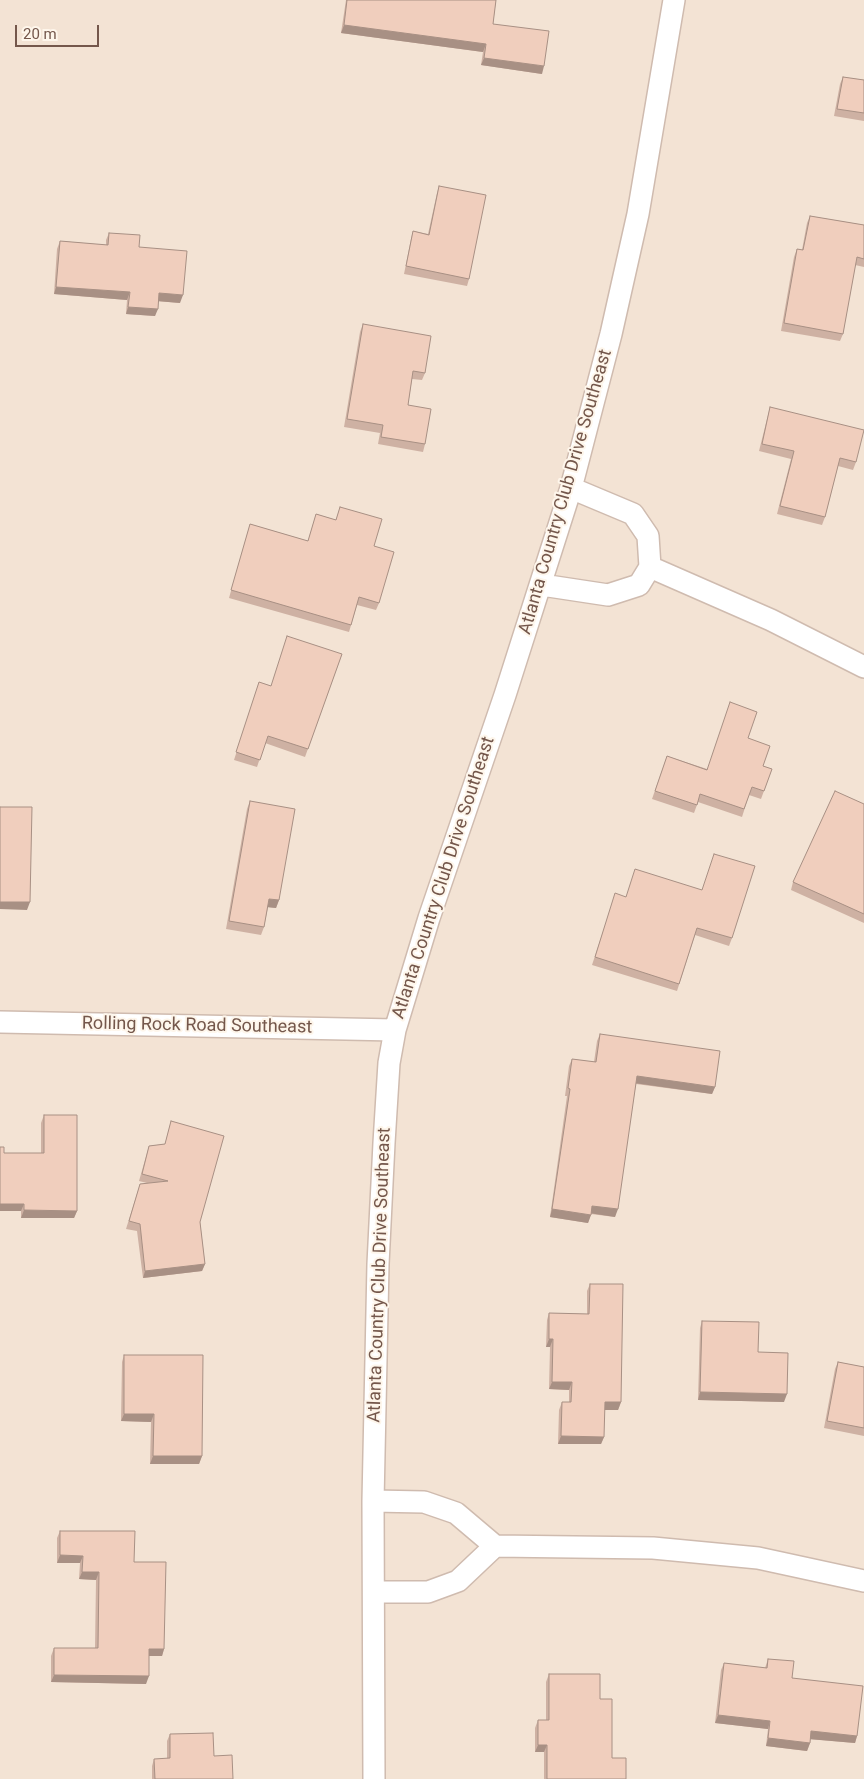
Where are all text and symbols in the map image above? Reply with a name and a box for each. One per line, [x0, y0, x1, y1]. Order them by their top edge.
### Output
scale bar [18, 15, 101, 47]
text: 20 m [23, 25, 57, 43]
street label: Atlanta Country Club Drive Southeast [515, 347, 617, 637]
street label: Atlanta Country Club Drive Southeast [388, 734, 500, 1022]
street label: Rolling Rock Road Southeast [82, 1013, 312, 1039]
street label: Atlanta Country Club Drive Southeast [364, 1127, 396, 1423]

